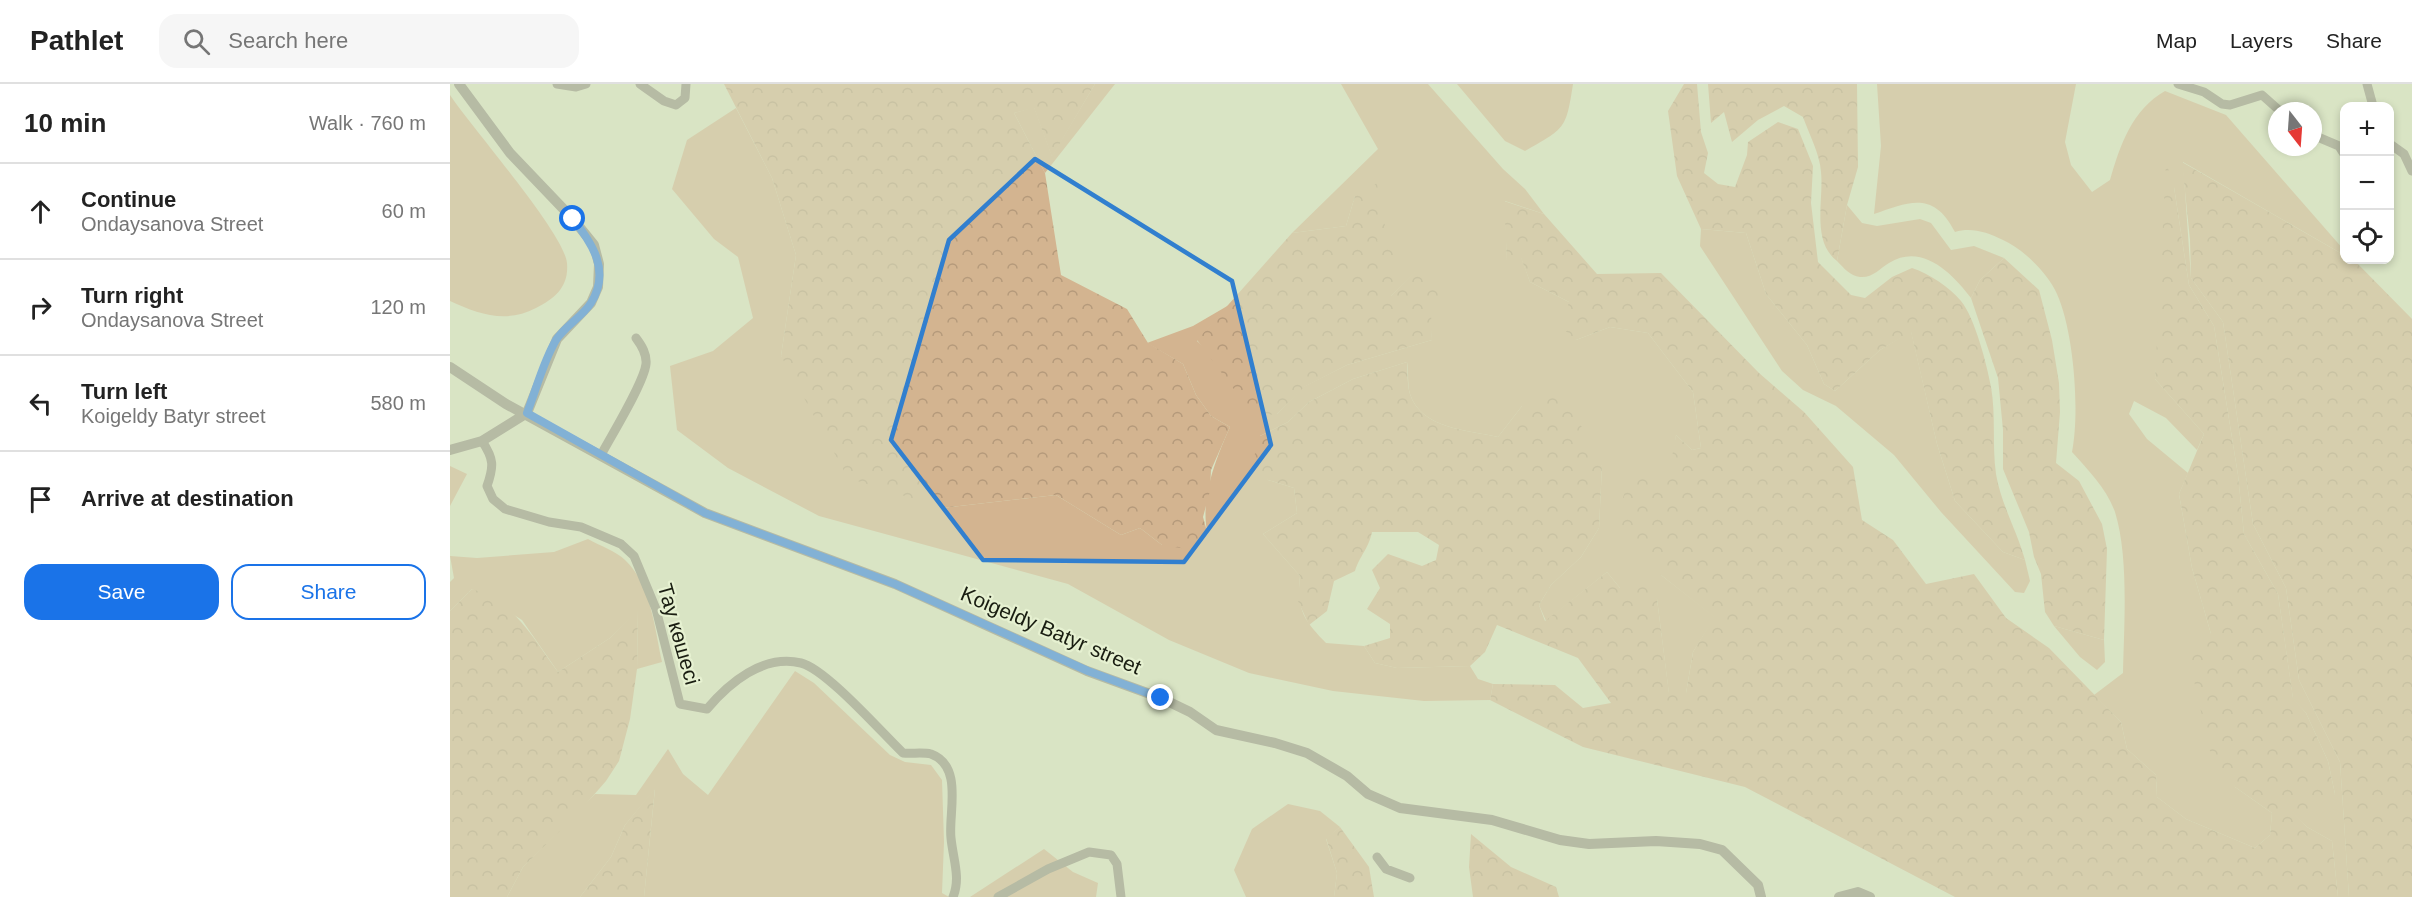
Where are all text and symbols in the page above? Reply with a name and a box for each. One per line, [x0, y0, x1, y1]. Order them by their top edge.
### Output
search box [159, 14, 579, 68]
text: Pathlet [30, 25, 123, 56]
icon: search [180, 25, 213, 58]
text: Search here [228, 28, 348, 53]
text: Map [2156, 29, 2197, 52]
text: Layers [2230, 29, 2293, 52]
text: Share [2326, 29, 2382, 52]
north arrow [2268, 102, 2322, 156]
map controls [2340, 102, 2394, 264]
button: + [2340, 102, 2394, 156]
text: 10 min [24, 108, 106, 138]
text: Walk · 760 m [309, 112, 426, 134]
button: − [2340, 156, 2394, 210]
text: Continue [81, 187, 176, 212]
icon: ahead [24, 195, 57, 228]
text: 60 m [382, 200, 426, 222]
route start [559, 205, 585, 231]
button: locate [2340, 210, 2394, 264]
text: Ondaysanova Street [81, 213, 263, 235]
text: Turn right [81, 283, 183, 308]
icon: right [24, 291, 57, 324]
text: 120 m [370, 296, 426, 318]
text: Ondaysanova Street [81, 309, 263, 331]
text: Turn left [81, 379, 167, 404]
icon: left [24, 387, 57, 420]
text: 580 m [370, 392, 426, 414]
text: Koigeldy Batyr street [81, 405, 266, 427]
icon: arrive [24, 483, 57, 516]
text: Arrive at destination [81, 486, 294, 511]
button: Save [24, 564, 219, 620]
button: Share [231, 564, 426, 620]
street label: Тау көшесі [654, 581, 704, 687]
street label: Koigeldy Batyr street [957, 582, 1145, 679]
route end [1147, 684, 1173, 710]

